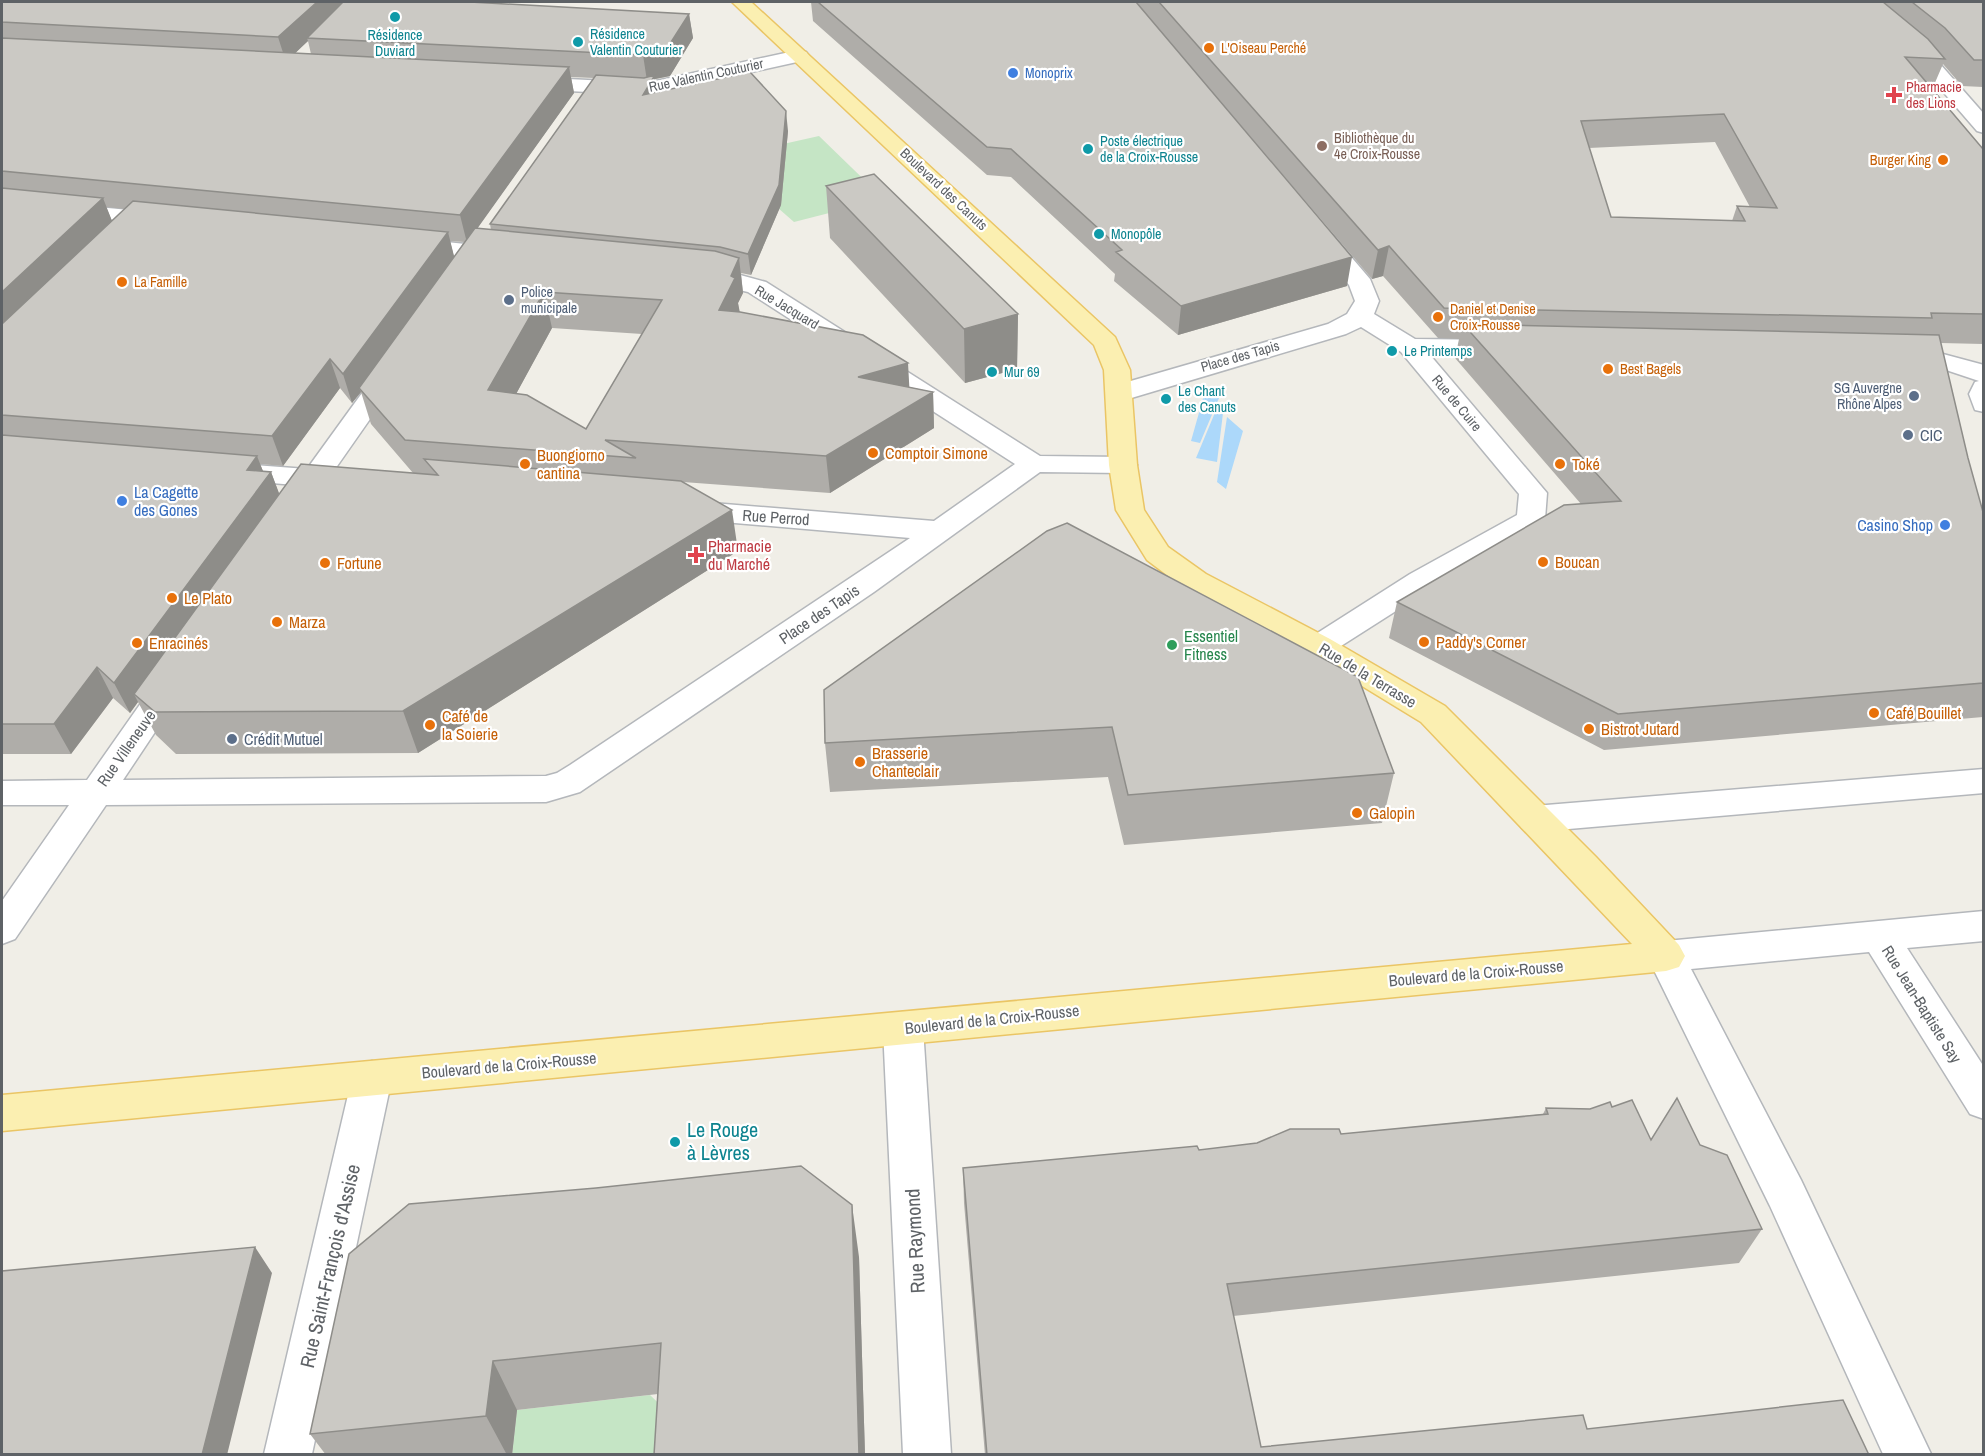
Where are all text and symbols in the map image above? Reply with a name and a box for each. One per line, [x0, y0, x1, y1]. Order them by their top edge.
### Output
marker: Résidence Duviard [388, 10, 402, 24]
place label: Résidence Valentin Couturier [590, 25, 683, 59]
place label: Résidence Duviard [368, 26, 422, 60]
marker: Résidence Valentin Couturier [571, 35, 585, 49]
place label: L'Oiseau Perché [1221, 39, 1306, 57]
marker: L'Oiseau Perché [1202, 41, 1216, 55]
street label: Rue Valentin Couturier [647, 54, 765, 96]
place label: Monoprix [1025, 64, 1073, 82]
marker: Monoprix [1006, 66, 1020, 80]
place label: Pharmacie des Lions [1906, 78, 1962, 112]
marker: Pharmacie des Lions [1887, 88, 1901, 102]
place label: Bibliothèque du 4e Croix-Rousse [1334, 129, 1420, 163]
place label: Poste électrique de la Croix-Rousse [1100, 132, 1198, 166]
marker: Bibliothèque du 4e Croix-Rousse [1315, 139, 1329, 153]
marker: Poste électrique de la Croix-Rousse [1081, 142, 1095, 156]
street label: Boulevard des Canuts [897, 144, 992, 234]
place label: Burger King [1870, 151, 1932, 169]
marker: Burger King [1936, 153, 1950, 167]
place label: Monopôle [1111, 225, 1161, 243]
marker: Monopôle [1092, 227, 1106, 241]
place label: La Famille [134, 273, 187, 291]
marker: La Famille [115, 275, 129, 289]
street label: Rue Jacquard [752, 281, 822, 333]
place label: Police municipale [521, 283, 577, 317]
marker: Police municipale [502, 293, 516, 307]
place label: Daniel et Denise Croix-Rousse [1450, 300, 1536, 334]
marker: Daniel et Denise Croix-Rousse [1431, 310, 1445, 324]
street label: Place des Tapis [1199, 336, 1282, 376]
place label: Le Printemps [1404, 342, 1473, 360]
marker: Le Printemps [1385, 344, 1399, 358]
place label: Best Bagels [1620, 360, 1682, 378]
marker: Best Bagels [1601, 362, 1615, 376]
place label: Mur 69 [1004, 363, 1040, 381]
marker: Mur 69 [985, 365, 999, 379]
street label: Rue de Cuire [1428, 371, 1486, 435]
place label: SG Auvergne Rhône Alpes [1834, 379, 1902, 413]
place label: Le Chant des Canuts [1178, 382, 1236, 416]
marker: SG Auvergne Rhône Alpes [1907, 389, 1921, 403]
marker: Le Chant des Canuts [1159, 392, 1173, 406]
place label: CIC [1920, 424, 1943, 446]
marker: CIC [1901, 428, 1915, 442]
place label: Comptoir Simone [885, 442, 988, 464]
place label: Buongiorno cantina [537, 444, 605, 484]
marker: Comptoir Simone [866, 446, 880, 460]
place label: Toké [1572, 453, 1600, 475]
marker: Buongiorno cantina [518, 457, 532, 471]
marker: Toké [1553, 457, 1567, 471]
place label: La Cagette des Gones [134, 481, 198, 521]
marker: La Cagette des Gones [115, 494, 129, 508]
street label: Rue Perrod [742, 504, 810, 530]
place label: Casino Shop [1857, 514, 1933, 536]
marker: Casino Shop [1938, 518, 1952, 532]
place label: Pharmacie du Marché [708, 535, 771, 575]
marker: Pharmacie du Marché [689, 548, 703, 562]
place label: Boucan [1555, 551, 1600, 573]
place label: Fortune [337, 552, 382, 574]
marker: Boucan [1536, 555, 1550, 569]
marker: Fortune [318, 556, 332, 570]
street label: Place des Tapis [774, 579, 864, 649]
place label: Le Plato [184, 587, 232, 609]
marker: Le Plato [165, 591, 179, 605]
place label: Marza [289, 611, 326, 633]
marker: Marza [270, 615, 284, 629]
place label: Essentiel Fitness [1184, 625, 1238, 665]
place label: Paddy's Corner [1436, 631, 1527, 653]
place label: Enracinés [149, 632, 208, 654]
marker: Paddy's Corner [1417, 635, 1431, 649]
marker: Enracinés [130, 636, 144, 650]
street label: Rue de la Terrasse [1315, 637, 1421, 713]
marker: Essentiel Fitness [1165, 638, 1179, 652]
place label: Café Bouillet [1886, 702, 1961, 724]
street label: Rue Villeneuve [92, 705, 160, 791]
place label: Café de la Soierie [442, 705, 498, 745]
marker: Café Bouillet [1867, 706, 1881, 720]
marker: Café de la Soierie [423, 718, 437, 732]
place label: Bistrot Jutard [1601, 718, 1679, 740]
marker: Bistrot Jutard [1582, 722, 1596, 736]
place label: Crédit Mutuel [244, 728, 323, 750]
marker: Crédit Mutuel [225, 732, 239, 746]
place label: Brasserie Chanteclair [872, 742, 940, 782]
marker: Brasserie Chanteclair [853, 755, 867, 769]
place label: Galopin [1369, 802, 1415, 824]
marker: Galopin [1350, 806, 1364, 820]
street label: Rue Jean-Baptiste Say [1877, 941, 1967, 1067]
street label: Boulevard de la Croix-Rousse [1388, 954, 1564, 992]
street label: Boulevard de la Croix-Rousse [904, 999, 1080, 1039]
street label: Boulevard de la Croix-Rousse [421, 1046, 597, 1084]
place label: Le Rouge à Lèvres [687, 1116, 758, 1166]
marker: Le Rouge à Lèvres [668, 1135, 682, 1149]
street label: Rue Saint-François d'Assise [293, 1161, 366, 1370]
street label: Rue Raymond [898, 1188, 931, 1294]

